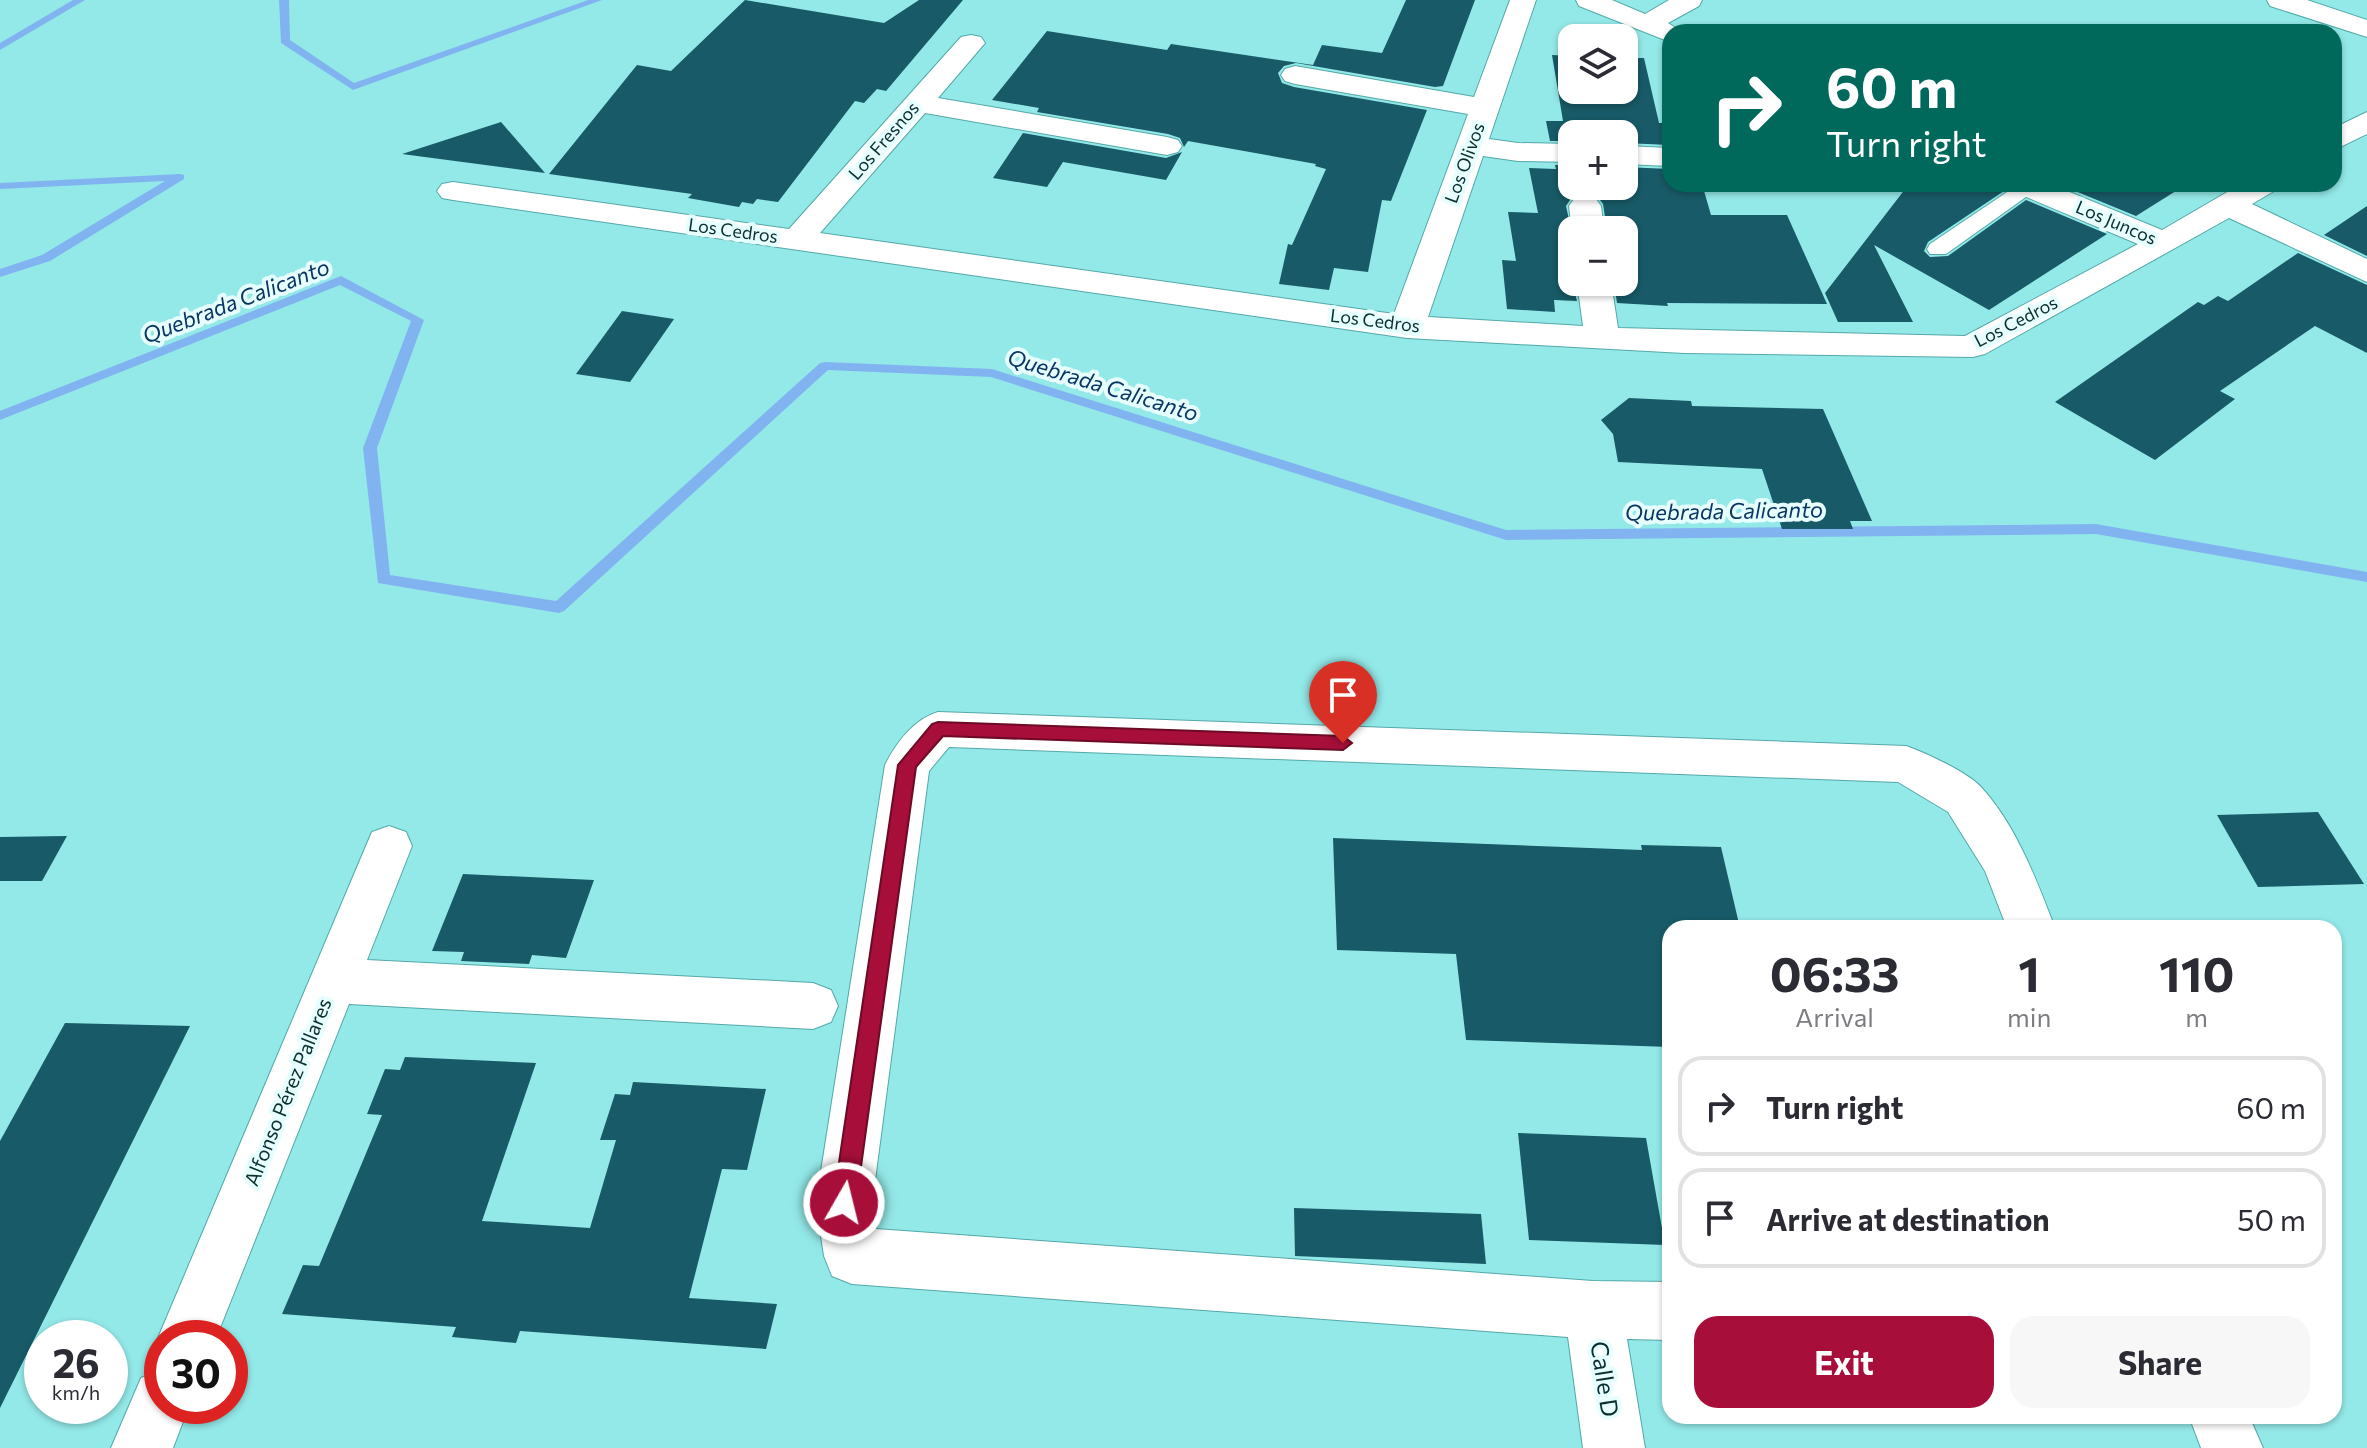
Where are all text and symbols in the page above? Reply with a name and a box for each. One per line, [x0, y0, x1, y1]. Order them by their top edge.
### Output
map controls [1558, 24, 1638, 296]
button: layers [1558, 24, 1638, 104]
text: 60 m [1826, 51, 1957, 120]
icon: right [1694, 56, 1798, 160]
street label: Los Fresnos [843, 97, 923, 184]
street label: Los Olivos [1439, 119, 1489, 206]
button: + [1558, 120, 1638, 200]
text: Turn right [1826, 120, 1987, 164]
street label: Los Juncos [2073, 195, 2160, 249]
street label: Los Cedros [687, 213, 779, 247]
button: − [1558, 216, 1638, 296]
water label: Quebrada Calicanto [138, 252, 333, 349]
street label: Los Cedros [1970, 291, 2061, 351]
street label: Los Cedros [1329, 304, 1421, 336]
water label: Quebrada Calicanto [1004, 343, 1202, 426]
water label: Quebrada Calicanto [1625, 495, 1823, 526]
pin [1309, 661, 1377, 743]
icon: arrive [1321, 673, 1365, 717]
text: 06:33 [1770, 943, 1899, 1002]
text: 1 [2018, 943, 2040, 1002]
text: 110 [2159, 943, 2234, 1002]
street label: Alfonso Pérez Pallares [238, 994, 336, 1189]
text: Arrival [1795, 1001, 1874, 1032]
text: min [2007, 1001, 2051, 1032]
text: m [2185, 1001, 2208, 1032]
icon: right [1698, 1084, 1742, 1128]
text: Turn right [1766, 1088, 1903, 1125]
text: 60 m [2236, 1088, 2306, 1125]
position arrow [802, 1161, 886, 1245]
icon: arrive [1698, 1196, 1742, 1240]
text: Arrive at destination [1766, 1200, 2050, 1237]
text: 50 m [2237, 1200, 2306, 1237]
button: Exit [1694, 1316, 1994, 1408]
button: Share [2010, 1316, 2310, 1408]
speed limit sign: 30 [144, 1320, 248, 1424]
text: 26 [52, 1337, 100, 1386]
street label: Calle D [1585, 1339, 1626, 1419]
text: km/h [52, 1380, 100, 1404]

